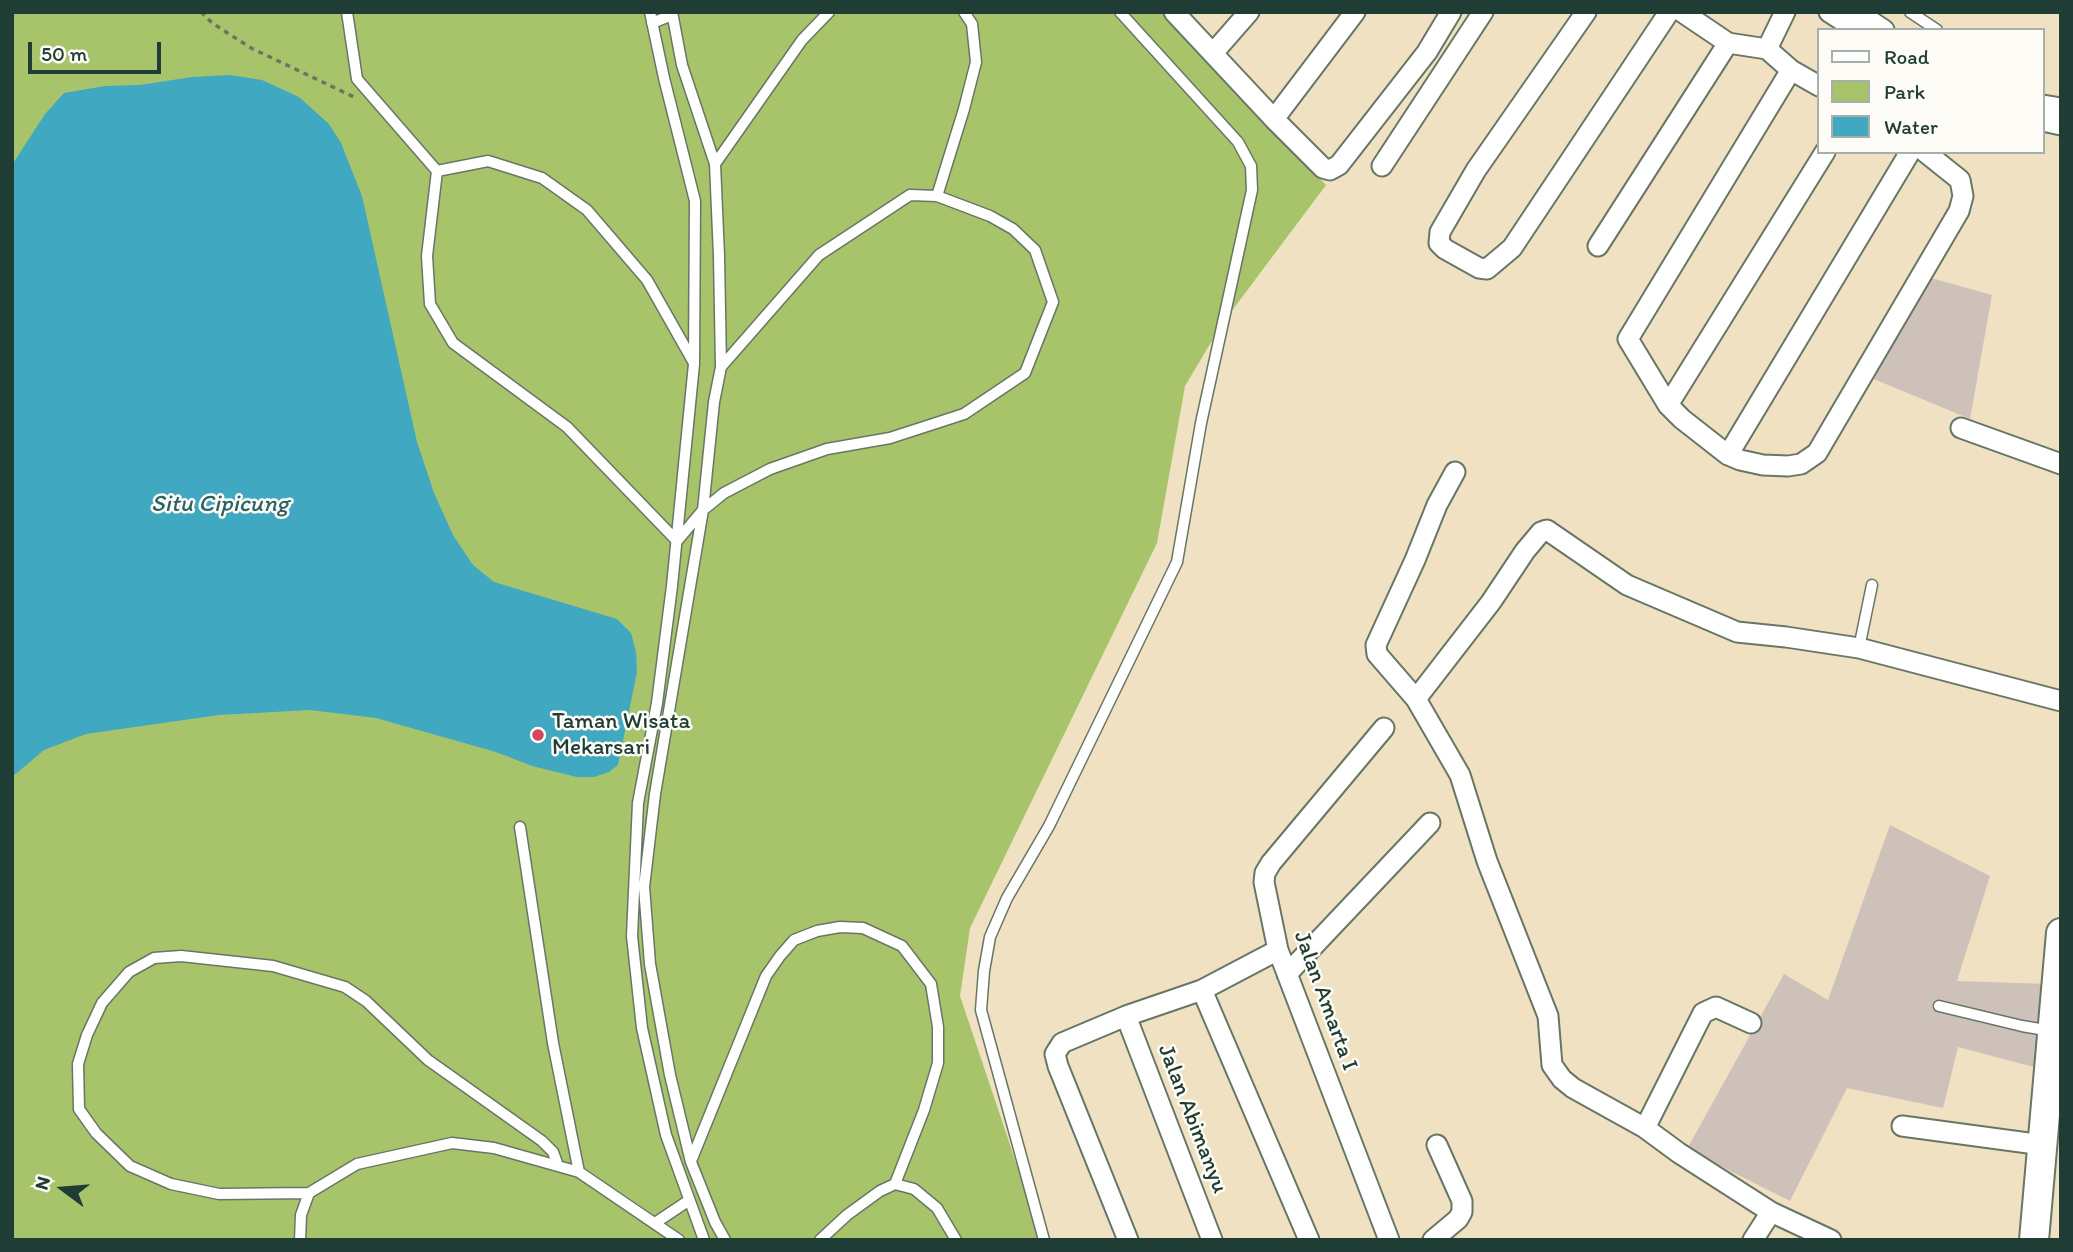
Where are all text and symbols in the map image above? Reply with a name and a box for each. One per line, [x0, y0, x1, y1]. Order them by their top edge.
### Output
scale bar [32, 28, 164, 72]
legend [1818, 28, 2045, 154]
text: 50 m [41, 41, 87, 66]
text: Road [1884, 44, 1929, 69]
text: Park [1884, 79, 1925, 104]
text: Water [1884, 114, 1938, 139]
water label: Situ Cipicung [151, 491, 289, 519]
place label: Taman Wisata Mekarsari [552, 708, 690, 762]
marker: Taman Wisata Mekarsari [530, 727, 546, 743]
street label: Jalan Amarta I [1287, 927, 1363, 1075]
street label: Jalan Abimanyu [1151, 1041, 1233, 1197]
north arrow [28, 1154, 98, 1224]
text: N [30, 1174, 55, 1192]

